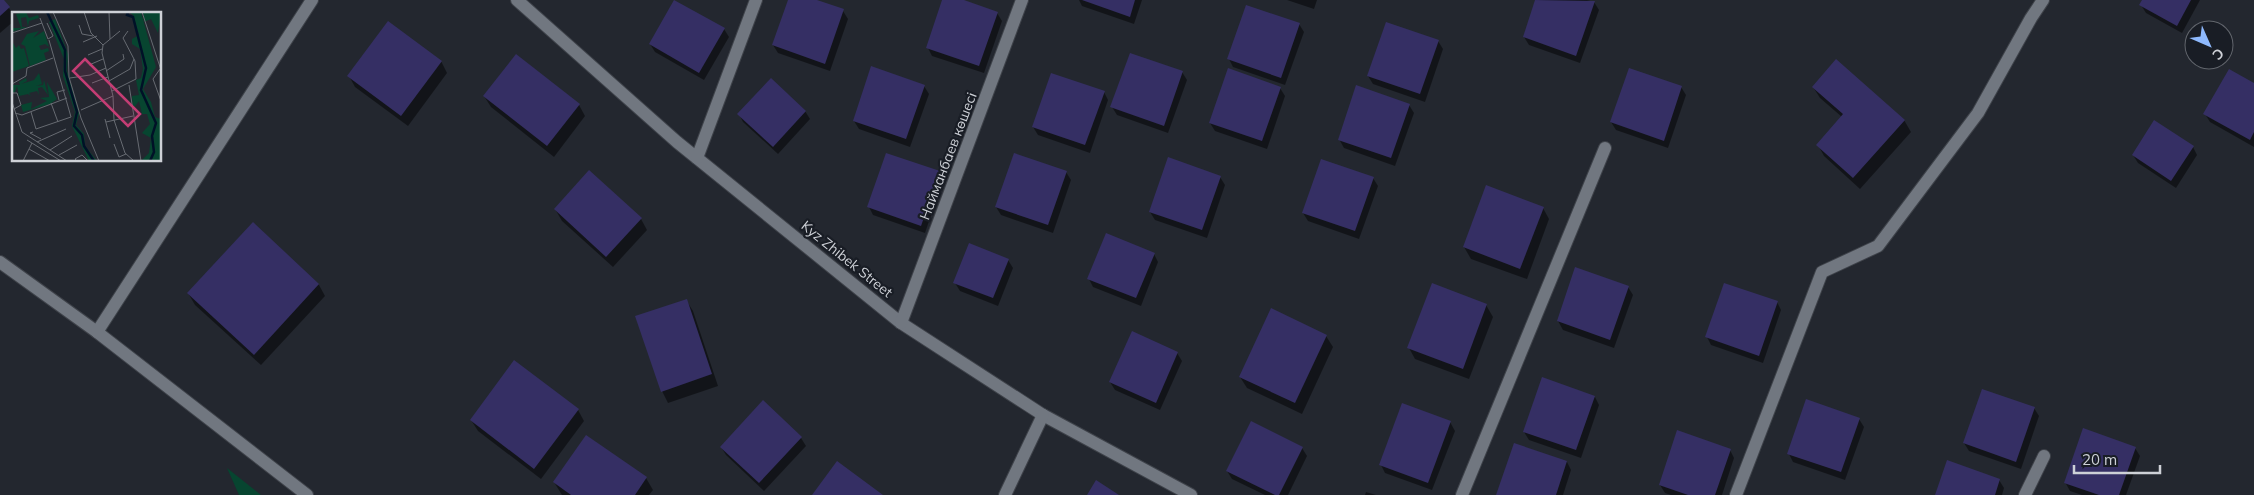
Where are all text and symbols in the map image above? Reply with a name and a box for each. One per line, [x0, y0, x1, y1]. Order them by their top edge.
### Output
inset map [12, 12, 161, 161]
north arrow [2184, 20, 2234, 70]
text: С [2208, 44, 2228, 64]
street label: Найманбаев көшесі [915, 90, 981, 222]
street label: Kyz Zhibek Street [798, 217, 896, 301]
scale bar [2074, 442, 2160, 474]
text: 20 m [2082, 450, 2117, 469]

